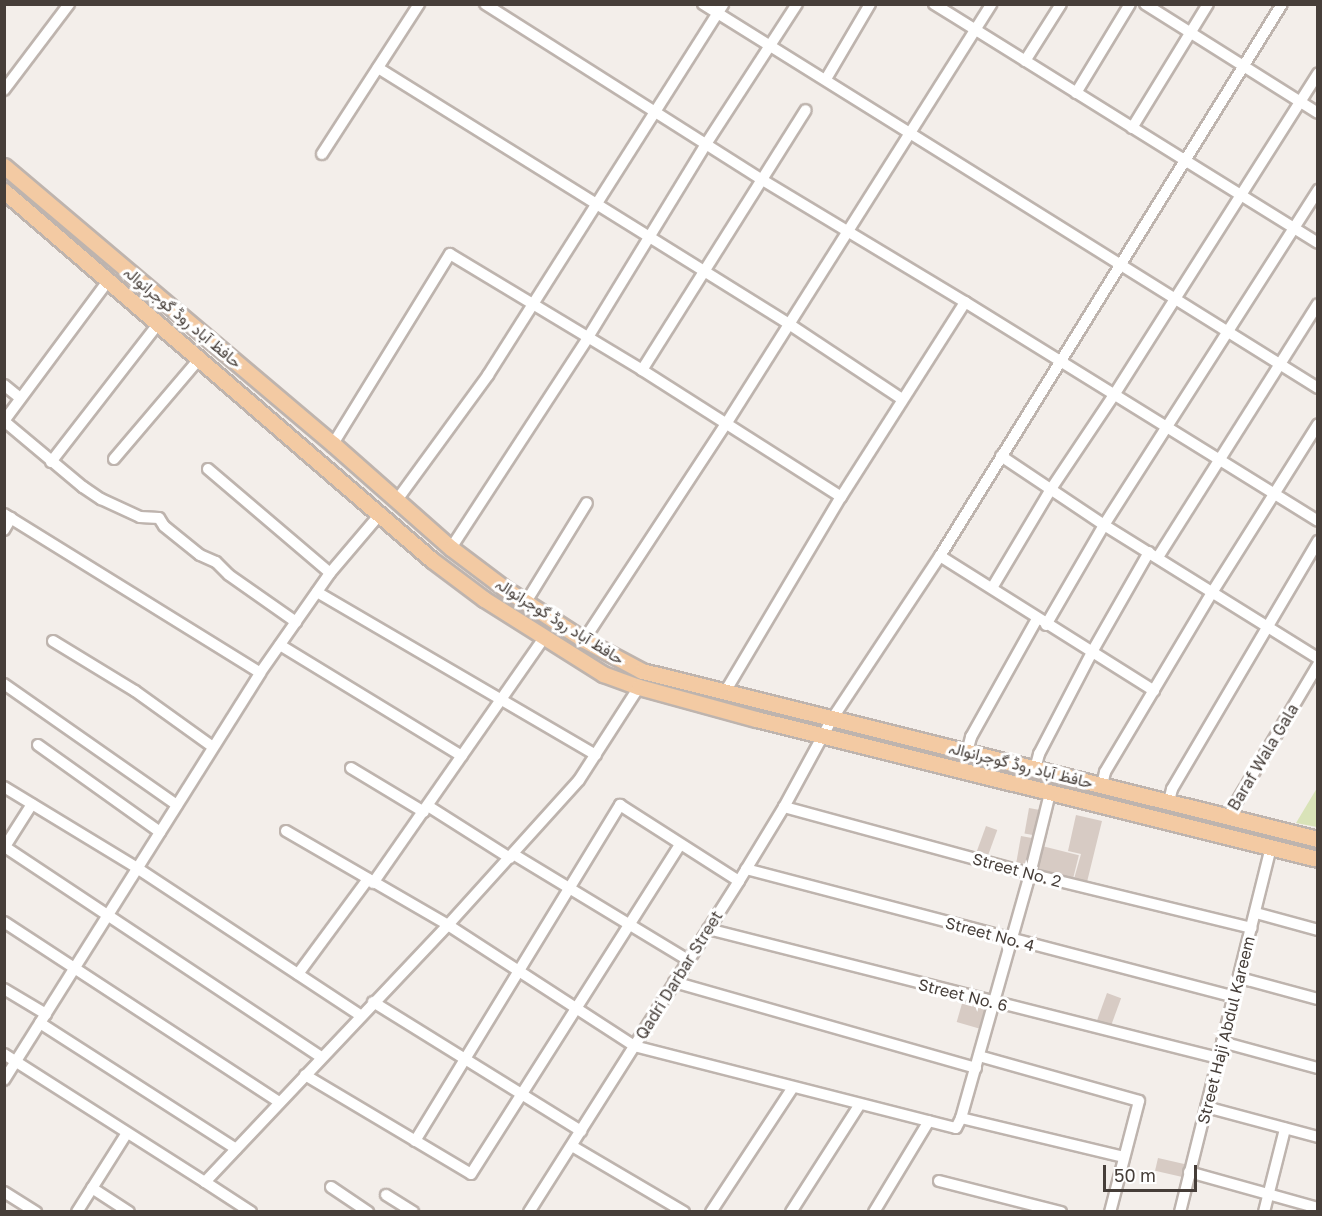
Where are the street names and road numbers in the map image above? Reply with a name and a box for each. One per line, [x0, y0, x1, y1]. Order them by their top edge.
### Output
street label: حافظ آباد روڈ گوجرانوالہ [120, 262, 246, 372]
street label: حافظ آباد روڈ گوجرانوالہ [492, 574, 628, 668]
street label: Baraf Wala Gala [1224, 700, 1302, 814]
street label: حافظ آباد روڈ گوجرانوالہ [947, 738, 1095, 792]
street label: Street No. 2 [971, 849, 1063, 891]
street label: Qadri Darbar Street [632, 907, 726, 1043]
street label: Street No. 4 [943, 913, 1037, 955]
street label: Street Haji Abdul Kareem [1193, 934, 1259, 1126]
street label: Street No. 6 [916, 975, 1010, 1015]

